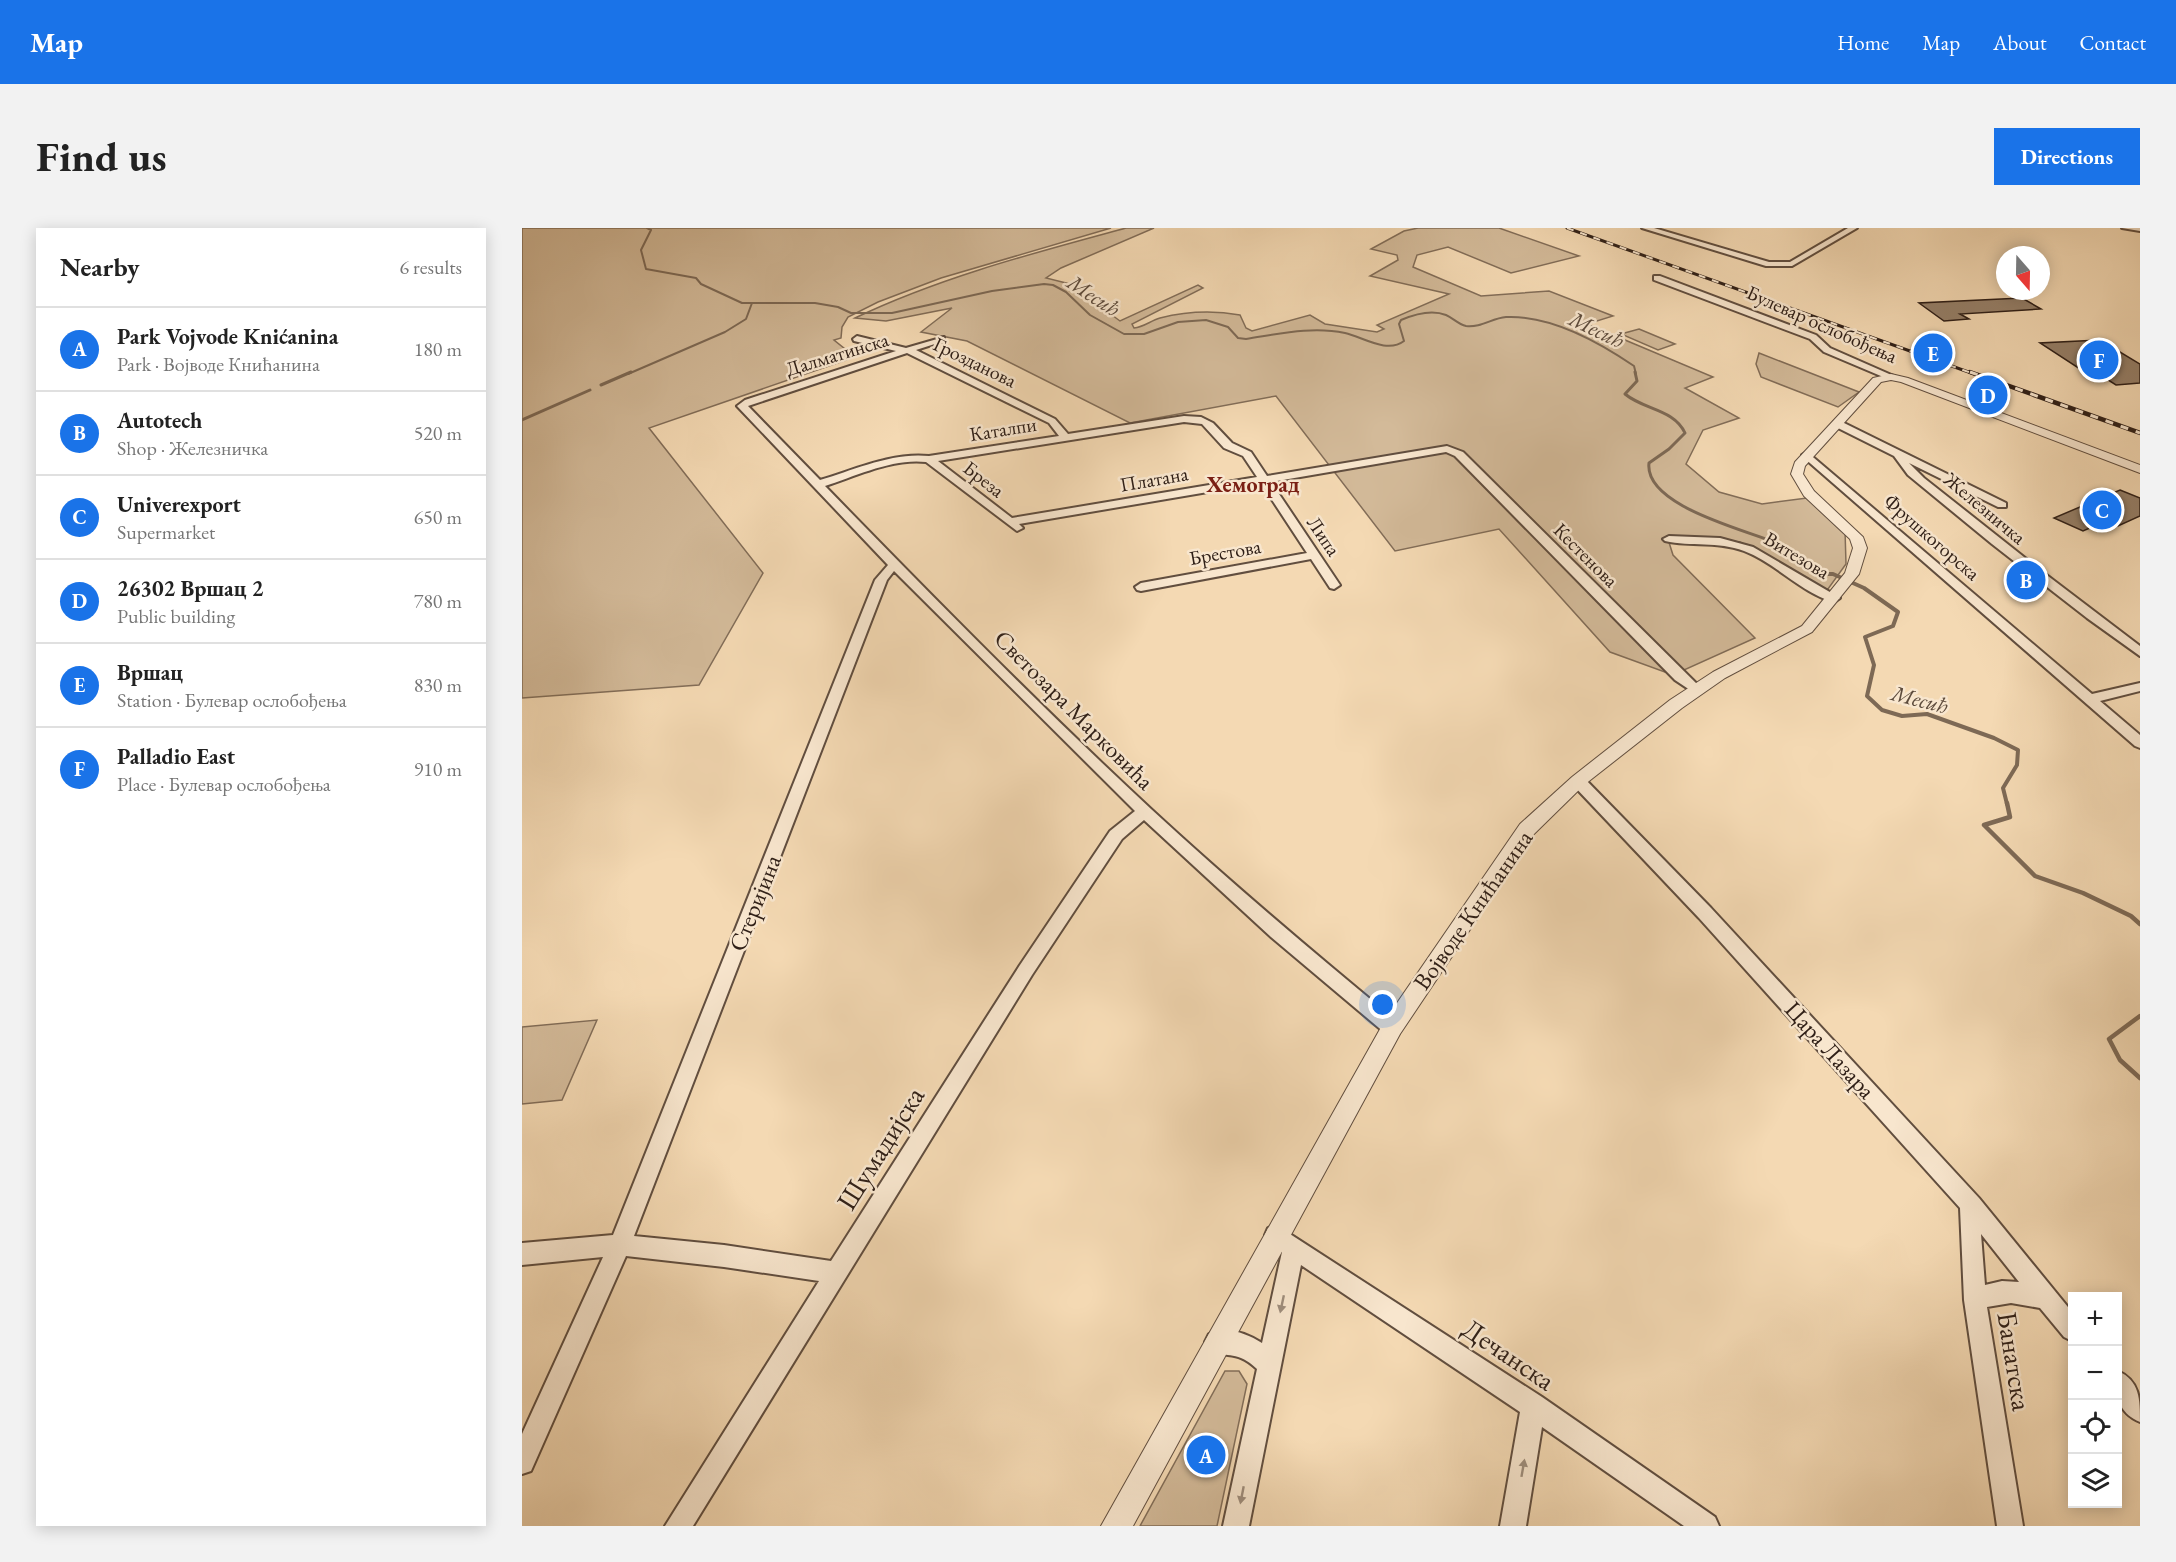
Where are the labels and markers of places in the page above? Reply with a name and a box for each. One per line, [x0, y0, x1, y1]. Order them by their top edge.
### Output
pin: E [1914, 330, 1952, 376]
pin: F [2080, 338, 2118, 382]
pin: D [1968, 372, 2008, 418]
pin: C [2082, 488, 2122, 532]
pin: B [2006, 558, 2046, 602]
pin: A [1186, 1432, 1226, 1478]

